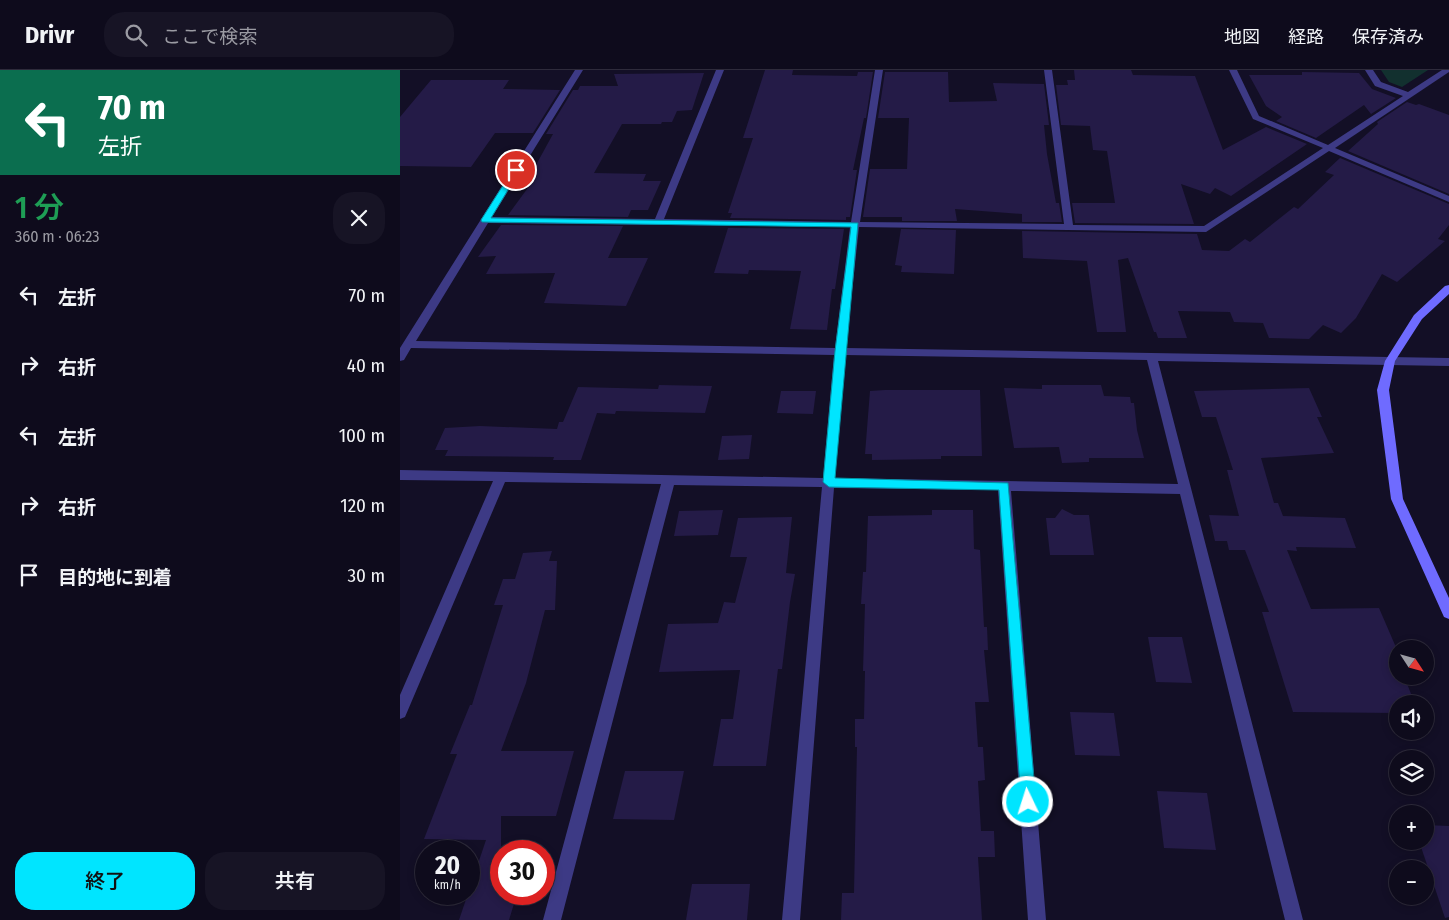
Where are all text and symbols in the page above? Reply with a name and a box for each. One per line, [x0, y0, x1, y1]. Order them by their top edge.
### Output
search box [104, 12, 454, 57]
text: Drivr [25, 21, 74, 49]
icon: search [122, 21, 150, 49]
text: ここで検索 [162, 25, 257, 48]
text: 地図 [1224, 26, 1260, 48]
text: 経路 [1288, 26, 1324, 48]
text: 保存済み [1352, 26, 1424, 48]
text: 70 m [98, 86, 166, 128]
icon: left [15, 90, 80, 155]
text: 左折 [98, 133, 142, 160]
pin [495, 149, 537, 191]
icon: arrive [502, 156, 530, 184]
text: 1 分 [15, 190, 64, 226]
button: close [333, 192, 385, 244]
text: 360 m · 06:23 [15, 227, 99, 246]
icon: left [15, 281, 43, 309]
text: 70 m [349, 284, 385, 307]
text: 左折 [58, 286, 96, 309]
icon: right [15, 351, 43, 379]
text: 40 m [347, 354, 385, 377]
text: 右折 [58, 356, 96, 379]
icon: left [15, 421, 43, 449]
text: 100 m [339, 424, 385, 447]
text: 左折 [58, 426, 96, 449]
icon: right [15, 491, 43, 519]
text: 120 m [340, 494, 385, 517]
text: 右折 [58, 496, 96, 519]
icon: arrive [15, 561, 43, 589]
text: 30 m [347, 564, 385, 587]
text: 目的地に到着 [58, 566, 172, 589]
north arrow [1389, 640, 1434, 685]
map controls [1389, 640, 1434, 905]
button: sound [1389, 695, 1434, 740]
button: layers [1389, 750, 1434, 795]
position arrow [1001, 775, 1053, 827]
button: + [1389, 805, 1434, 850]
speed limit sign: 30 [490, 840, 555, 905]
text: 20 [435, 851, 460, 881]
button: 終了 [15, 852, 195, 910]
button: 共有 [205, 852, 385, 910]
button: − [1389, 860, 1434, 905]
text: km/h [434, 878, 461, 892]

